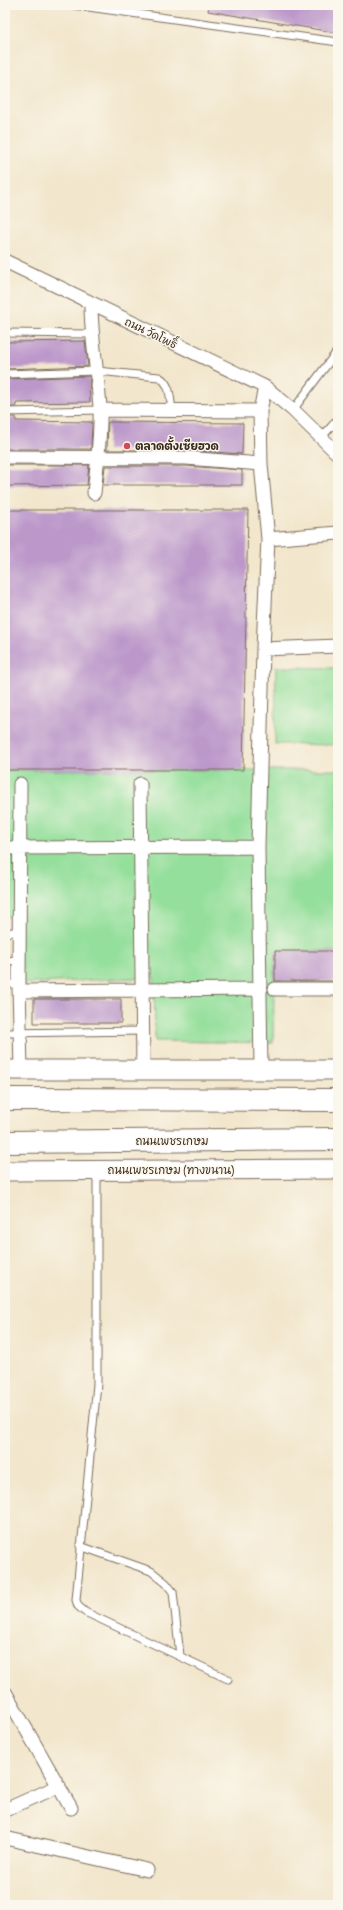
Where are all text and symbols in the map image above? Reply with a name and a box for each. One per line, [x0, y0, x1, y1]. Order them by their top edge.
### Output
street label: ถนน วัดโพธิ์ [122, 310, 182, 352]
place label: ตลาดตั้งเซียฮวด [135, 436, 219, 453]
marker: ตลาดตั้งเซียฮวด [122, 441, 132, 451]
street label: ถนนเพชรเกษม [135, 1134, 209, 1148]
street label: ถนนเพชรเกษม (ทางขนาน) [108, 1163, 234, 1177]

